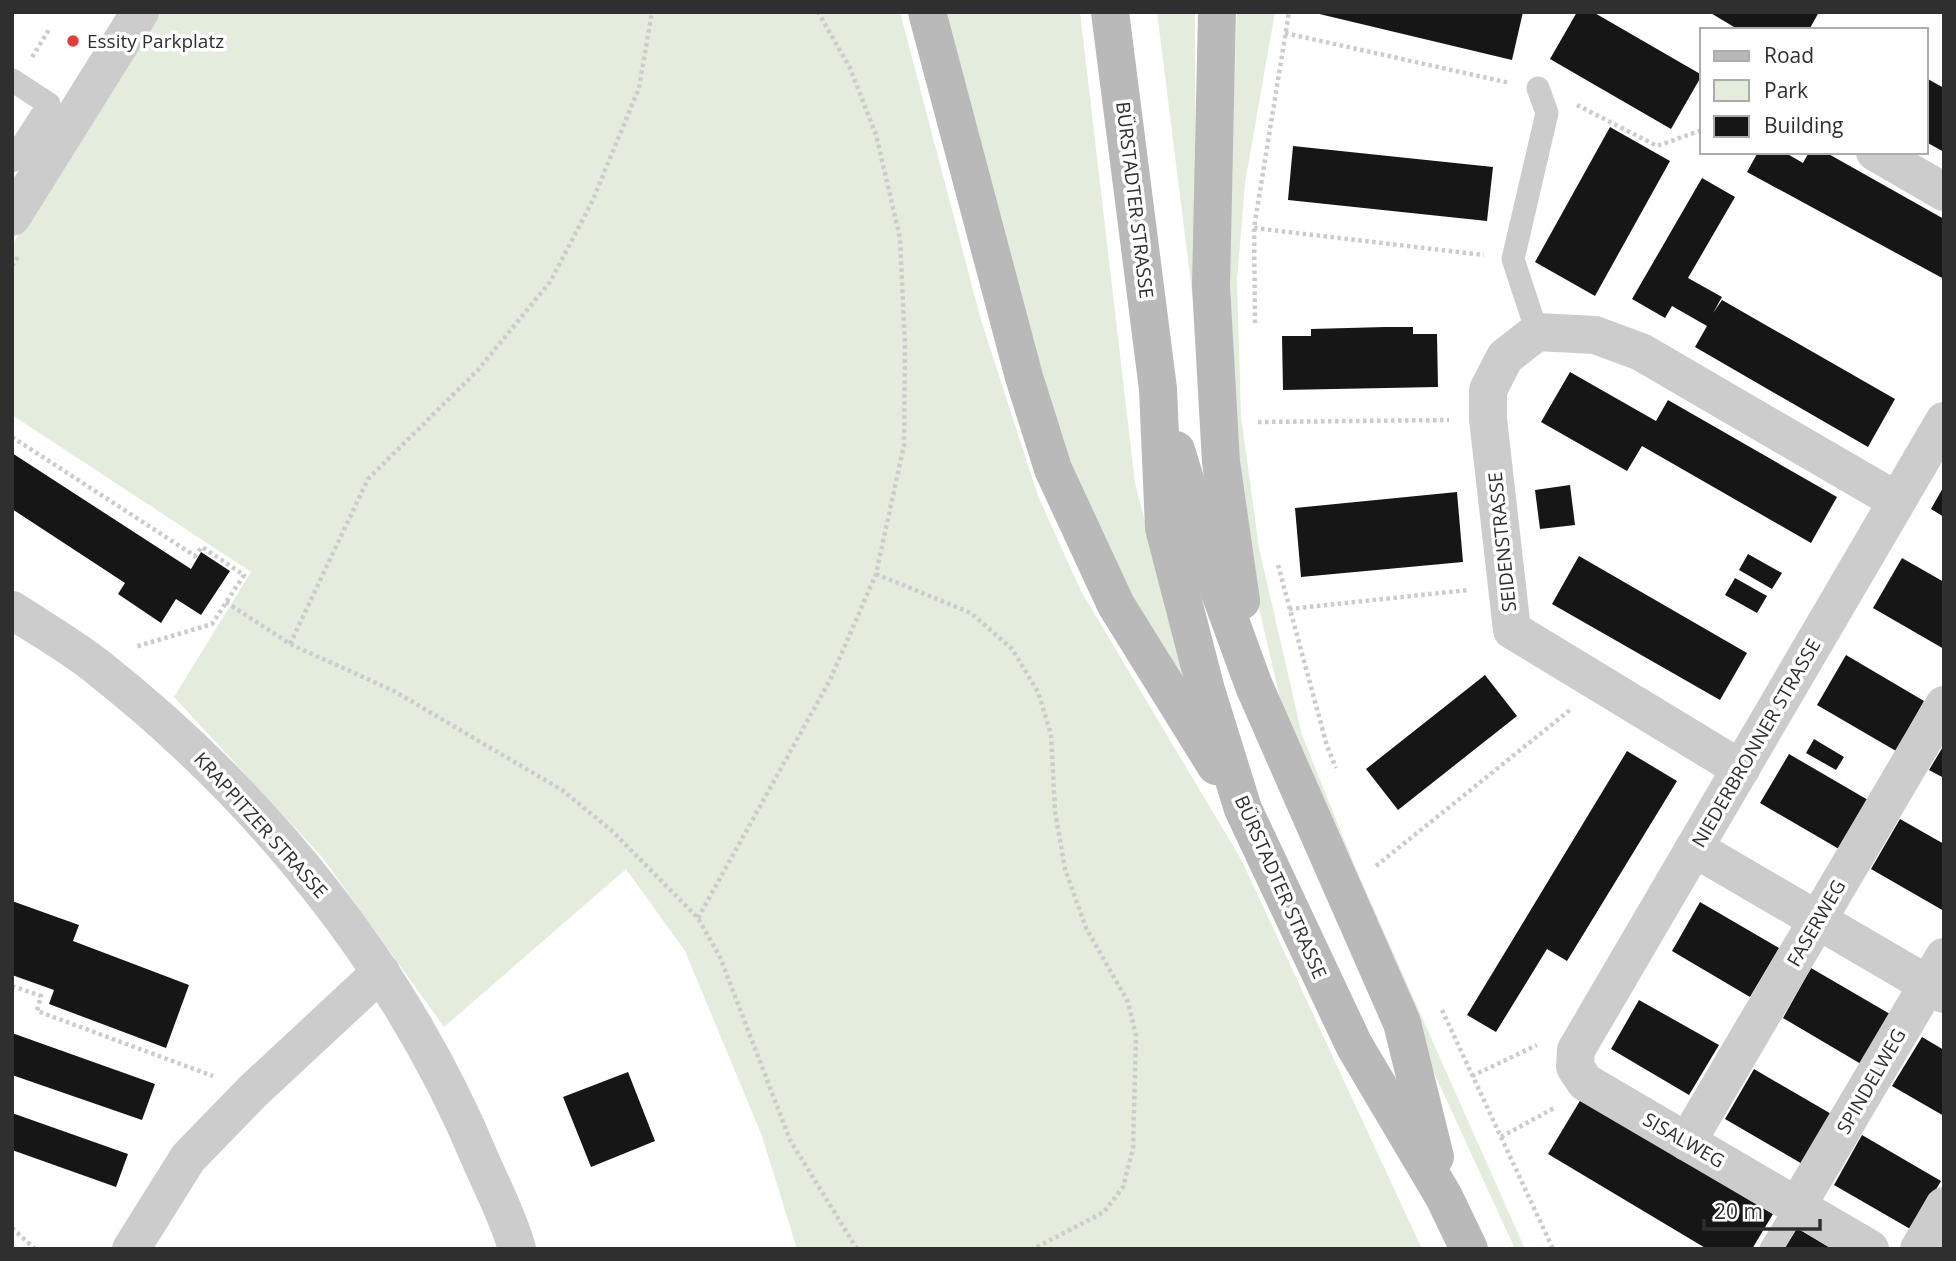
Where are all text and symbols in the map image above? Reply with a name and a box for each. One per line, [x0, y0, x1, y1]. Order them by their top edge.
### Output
place label: Essity Parkplatz [87, 28, 224, 54]
legend [1700, 28, 1928, 154]
marker: Essity Parkplatz [65, 33, 81, 49]
text: Road [1764, 41, 1814, 69]
text: Park [1764, 76, 1808, 104]
street label: BÜRSTADTER STRASSE [1110, 100, 1160, 300]
text: Building [1764, 111, 1843, 139]
street label: SEIDENSTRASSE [1482, 471, 1522, 613]
street label: NIEDERBRONNER STRASSE [1686, 634, 1826, 852]
street label: KRAPPITZER STRASSE [188, 746, 334, 904]
street label: BÜRSTADTER STRASSE [1229, 791, 1333, 983]
street label: FASERWEG [1781, 875, 1851, 971]
street label: SPINDELWEG [1830, 1024, 1912, 1138]
street label: SISALWEG [1639, 1106, 1729, 1174]
scale bar [1704, 1188, 1820, 1232]
text: 20 m [1714, 1197, 1763, 1225]

